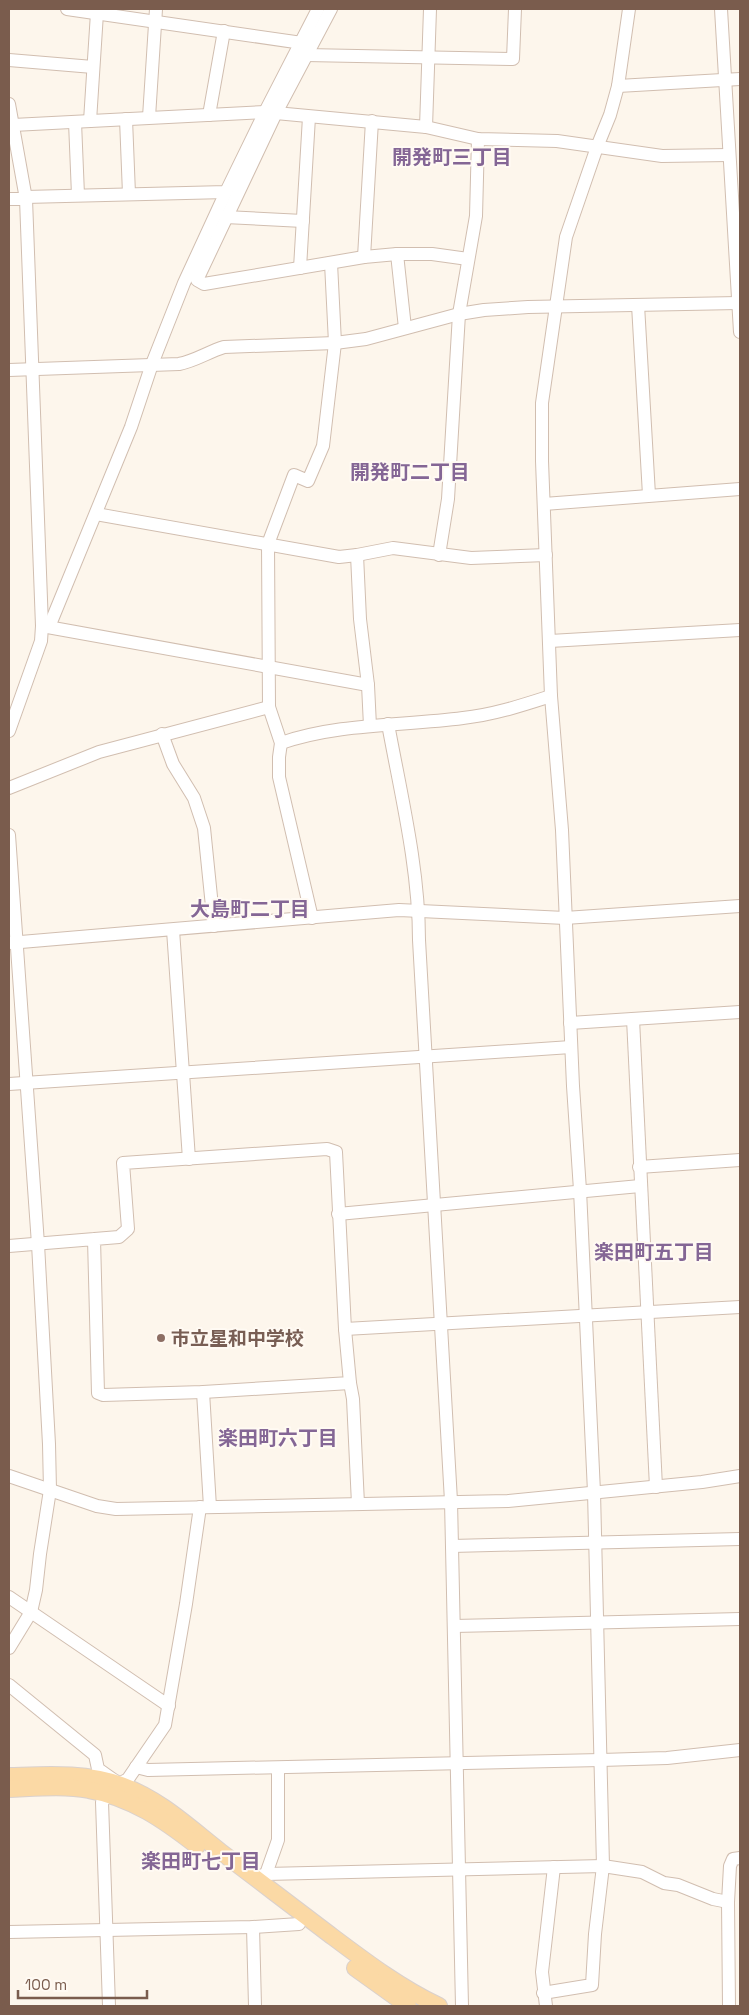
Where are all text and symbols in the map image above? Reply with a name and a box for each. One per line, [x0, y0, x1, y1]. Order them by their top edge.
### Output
district label: 開発町三丁目 [392, 144, 512, 170]
district label: 開発町二丁目 [350, 459, 470, 485]
district label: 大島町二丁目 [190, 896, 310, 922]
district label: 楽田町五丁目 [594, 1239, 714, 1265]
place label: 市立星和中学校 [171, 1326, 304, 1351]
marker: 市立星和中学校 [155, 1332, 167, 1344]
district label: 楽田町六丁目 [218, 1425, 338, 1451]
district label: 楽田町七丁目 [141, 1848, 261, 1874]
scale bar [18, 1968, 146, 2000]
text: 100 m [25, 1975, 67, 1994]

